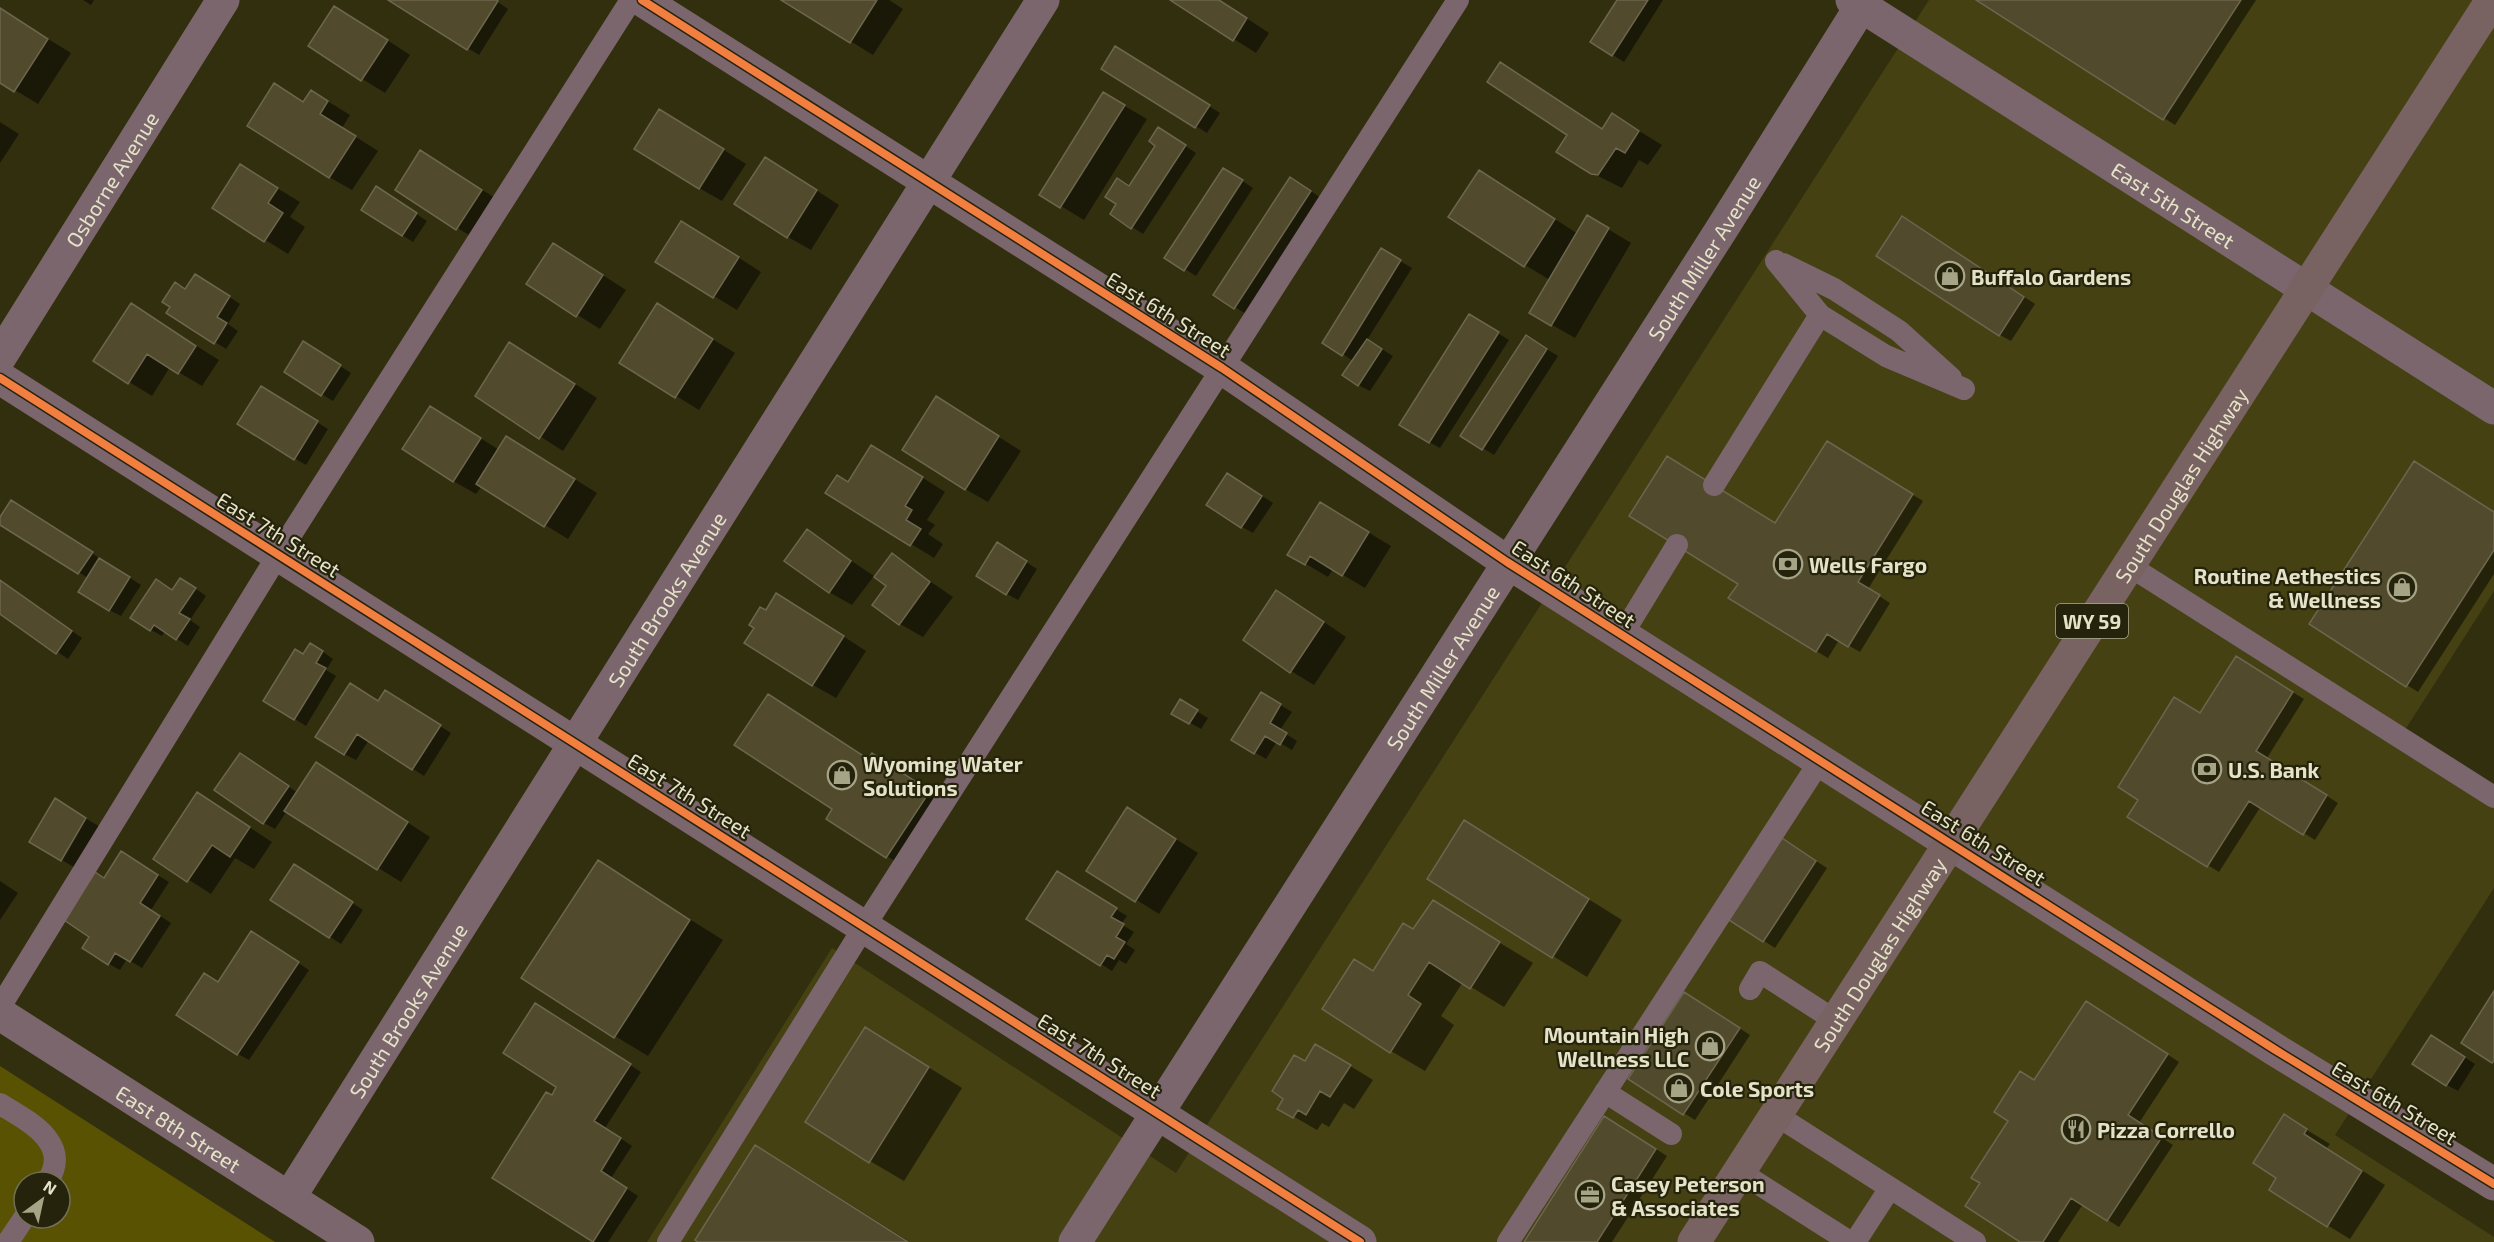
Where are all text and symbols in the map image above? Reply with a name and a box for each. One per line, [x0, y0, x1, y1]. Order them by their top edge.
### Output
street label: Osborne Avenue [60, 106, 163, 251]
street label: East 5th Street [2107, 156, 2240, 253]
street label: South Miller Avenue [1642, 170, 1765, 345]
shop icon: Buffalo Gardens [1934, 260, 1966, 292]
place label: Buffalo Gardens [1971, 264, 2131, 289]
street label: East 6th Street [1102, 266, 1236, 362]
street label: South Douglas Highway [2109, 383, 2252, 587]
street label: East 7th Street [213, 486, 345, 582]
street label: South Brooks Avenue [602, 507, 730, 691]
street label: East 6th Street [1508, 534, 1640, 632]
bank icon: Wells Fargo [1772, 548, 1804, 580]
place label: Wells Fargo [1809, 552, 1927, 577]
place label: Routine Aethestics & Wellness [2194, 563, 2381, 612]
shop icon: Routine Aethestics & Wellness [2386, 571, 2418, 603]
street label: South Miller Avenue [1380, 580, 1504, 754]
road number: WY 59 [2056, 604, 2128, 638]
street label: East 7th Street [624, 747, 756, 843]
place label: Wyoming Water Solutions [863, 751, 1023, 800]
bank icon: U.S. Bank [2191, 753, 2223, 785]
place label: U.S. Bank [2228, 757, 2319, 782]
shop icon: Wyoming Water Solutions [826, 759, 858, 791]
street label: East 6th Street [1917, 794, 2051, 890]
street label: South Douglas Highway [1807, 852, 1951, 1056]
street label: South Brooks Avenue [343, 918, 472, 1102]
street label: East 7th Street [1034, 1007, 1166, 1103]
place label: Mountain High Wellness LLC [1544, 1022, 1689, 1071]
shop icon: Mountain High Wellness LLC [1694, 1030, 1726, 1062]
street label: East 6th Street [2328, 1055, 2462, 1149]
shop icon: Cole Sports [1663, 1072, 1695, 1104]
place label: Cole Sports [1700, 1076, 1814, 1101]
street label: East 8th Street [112, 1079, 246, 1177]
restaurant icon: Pizza Corrello [2060, 1113, 2092, 1145]
place label: Pizza Corrello [2097, 1117, 2235, 1142]
north arrow [12, 1170, 72, 1230]
place label: Casey Peterson & Associates [1611, 1171, 1765, 1220]
text: N [40, 1176, 60, 1198]
office icon: Casey Peterson & Associates [1574, 1179, 1606, 1211]

